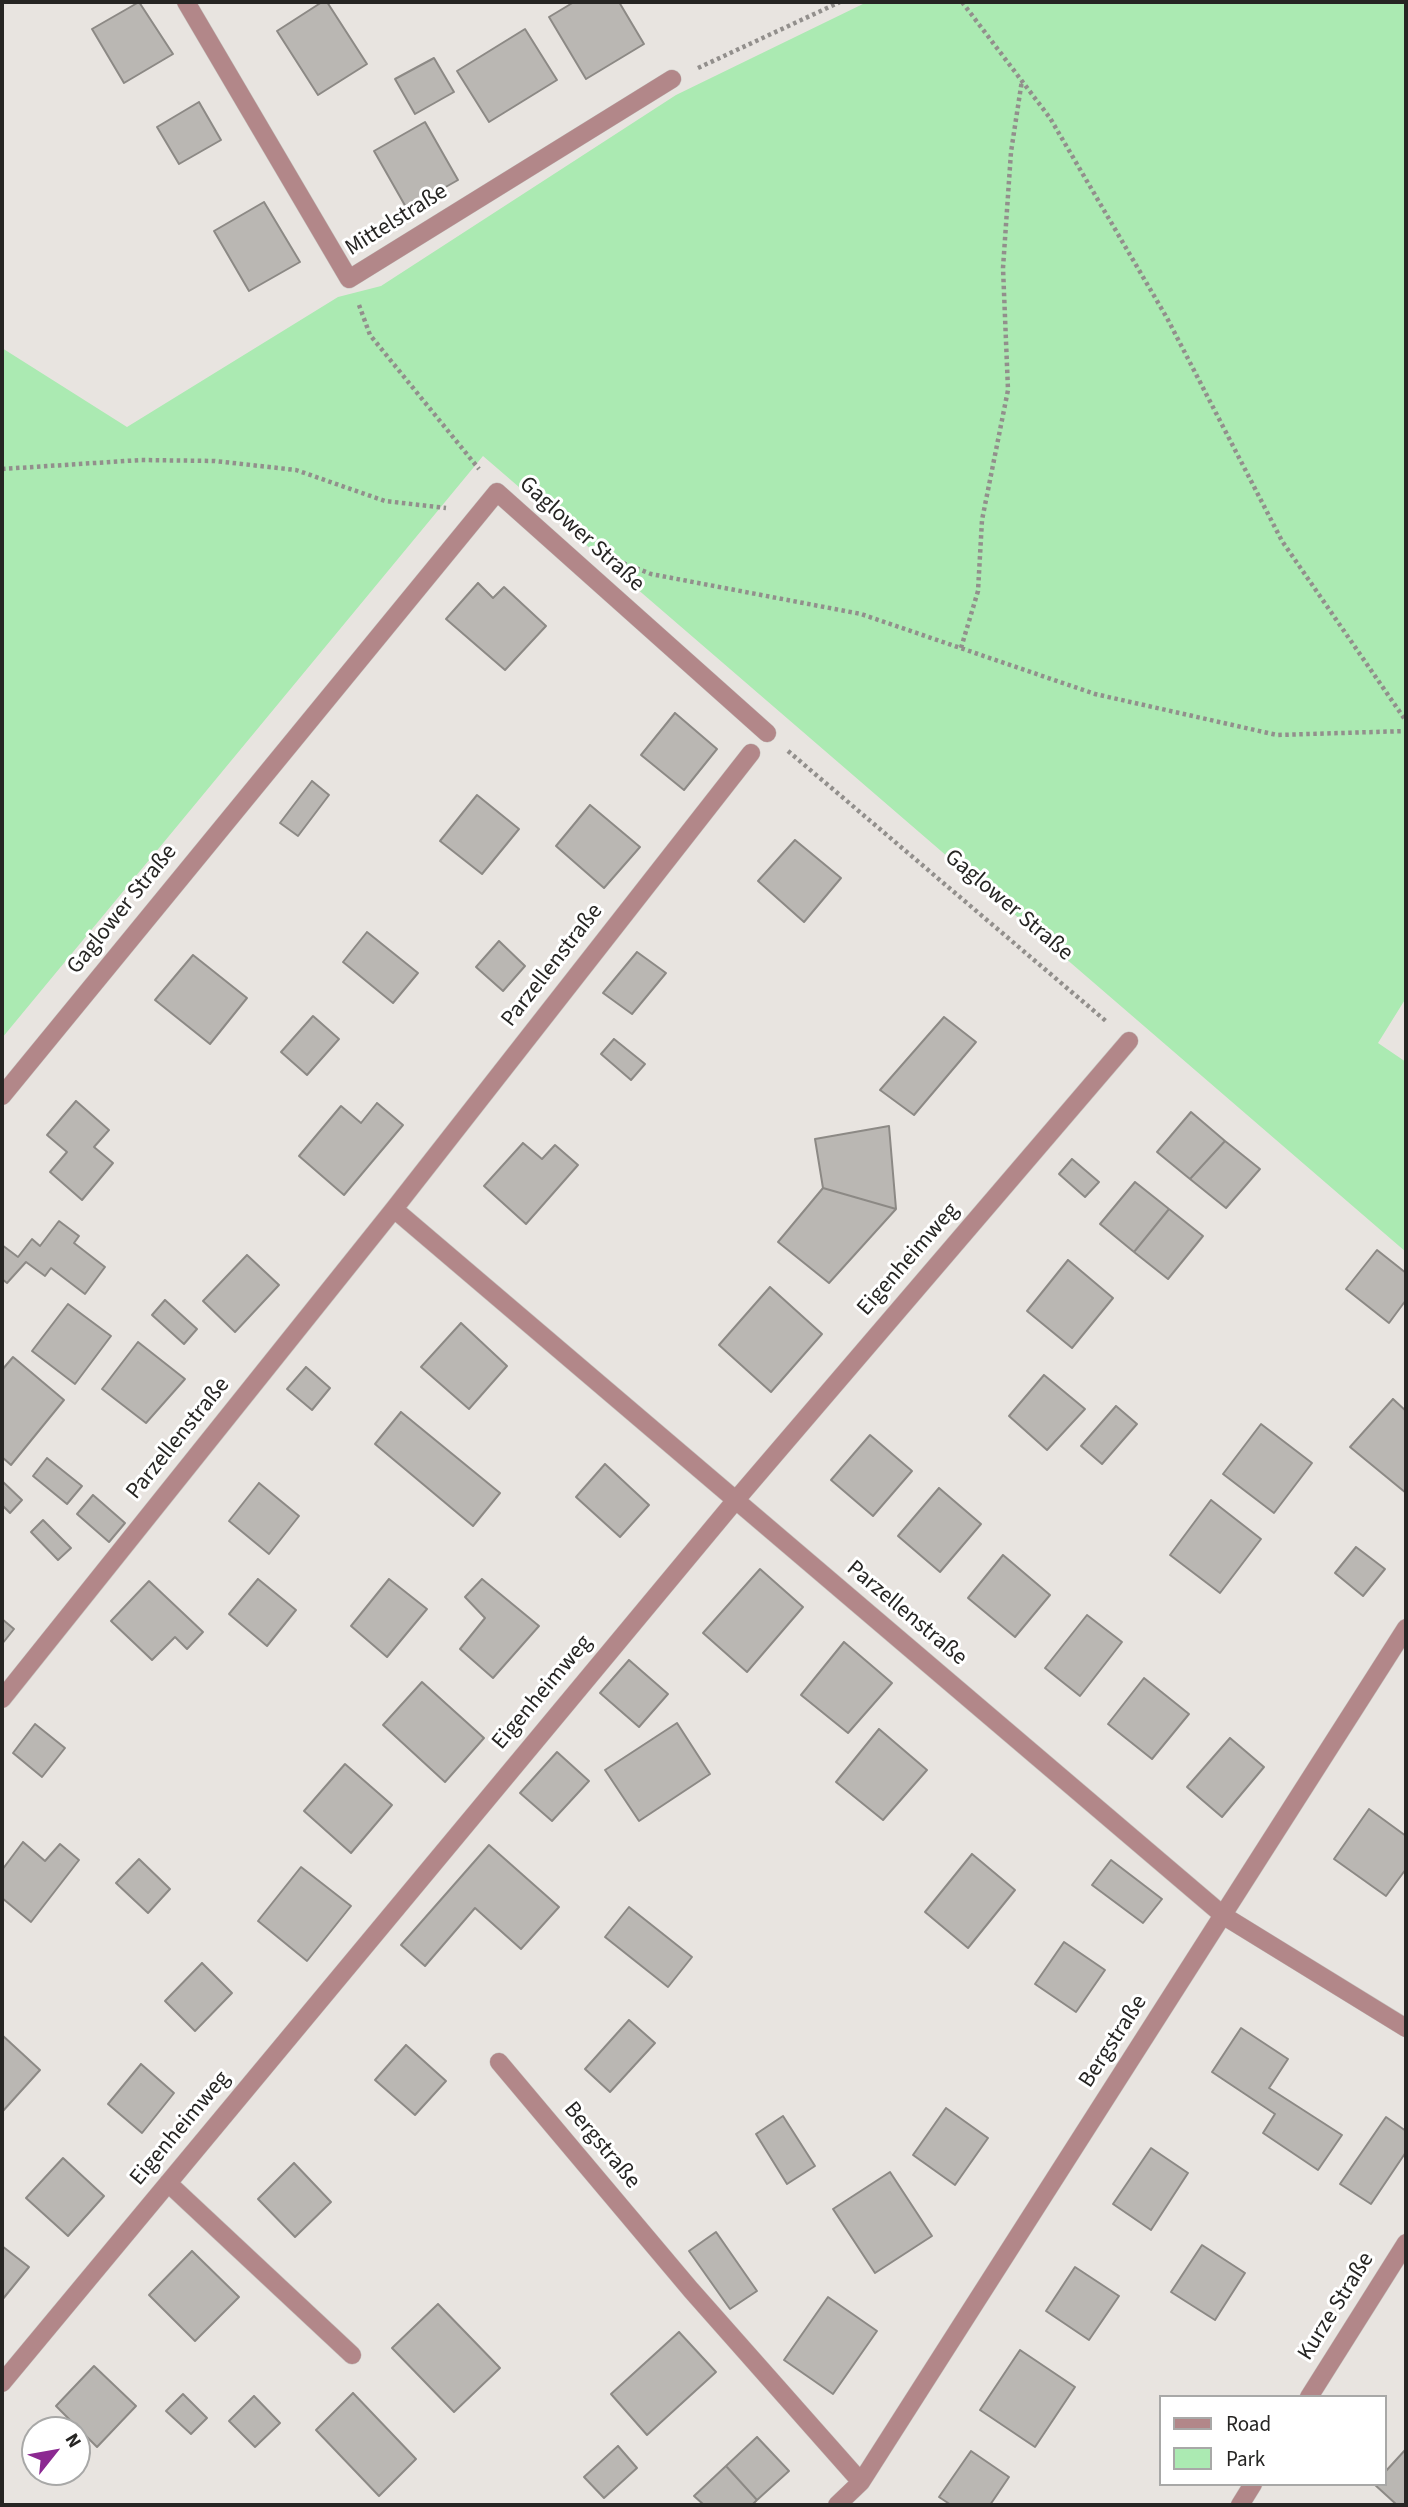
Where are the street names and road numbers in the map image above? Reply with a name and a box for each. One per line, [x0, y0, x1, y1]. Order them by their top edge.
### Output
street label: Mittelstraße [341, 179, 453, 263]
street label: Gaglower Straße [513, 471, 649, 599]
street label: Gaglower Straße [62, 839, 184, 981]
street label: Gaglower Straße [938, 844, 1078, 968]
street label: Parzellenstraße [496, 899, 610, 1033]
street label: Eigenheimweg [852, 1198, 966, 1322]
street label: Parzellenstraße [121, 1372, 237, 1506]
street label: Parzellenstraße [840, 1556, 972, 1672]
street label: Eigenheimweg [487, 1630, 599, 1756]
street label: Bergstraße [1074, 1990, 1154, 2094]
street label: Eigenheimweg [125, 2066, 237, 2192]
street label: Bergstraße [557, 2097, 645, 2195]
street label: Kurze Straße [1293, 2248, 1381, 2366]

